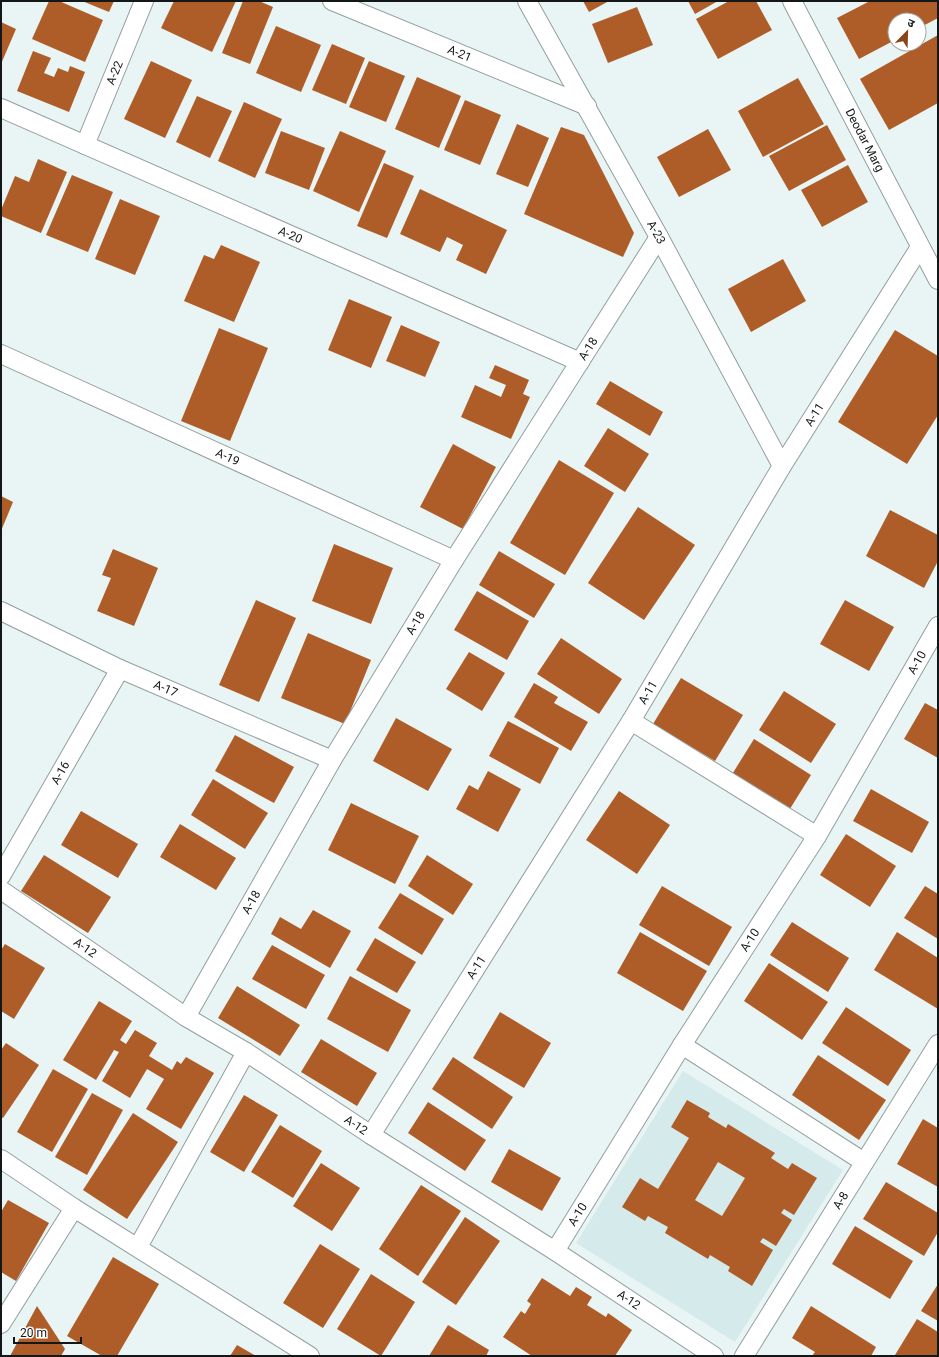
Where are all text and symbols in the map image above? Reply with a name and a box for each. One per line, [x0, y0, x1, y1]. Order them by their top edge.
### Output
north arrow [887, 12, 927, 52]
text: उ [905, 16, 917, 31]
street label: A-21 [446, 42, 474, 65]
street label: A-22 [103, 59, 126, 87]
street label: Deodar Marg [843, 106, 887, 174]
street label: A-23 [644, 218, 668, 246]
street label: A-20 [276, 224, 305, 246]
street label: A-18 [576, 334, 601, 363]
street label: A-11 [802, 400, 827, 429]
street label: A-19 [214, 446, 242, 469]
street label: A-18 [403, 609, 428, 637]
street label: A-10 [905, 648, 929, 677]
street label: A-17 [152, 677, 180, 700]
street label: A-11 [636, 678, 660, 707]
street label: A-16 [48, 758, 73, 787]
street label: A-18 [239, 888, 264, 916]
street label: A-10 [737, 926, 763, 954]
street label: A-12 [71, 935, 99, 961]
street label: A-11 [464, 953, 489, 981]
street label: A-12 [342, 1112, 370, 1138]
street label: A-8 [830, 1189, 851, 1212]
street label: A-10 [565, 1200, 590, 1229]
street label: A-12 [615, 1287, 643, 1313]
scale bar [14, 1319, 81, 1345]
text: 20 m [20, 1326, 47, 1340]

